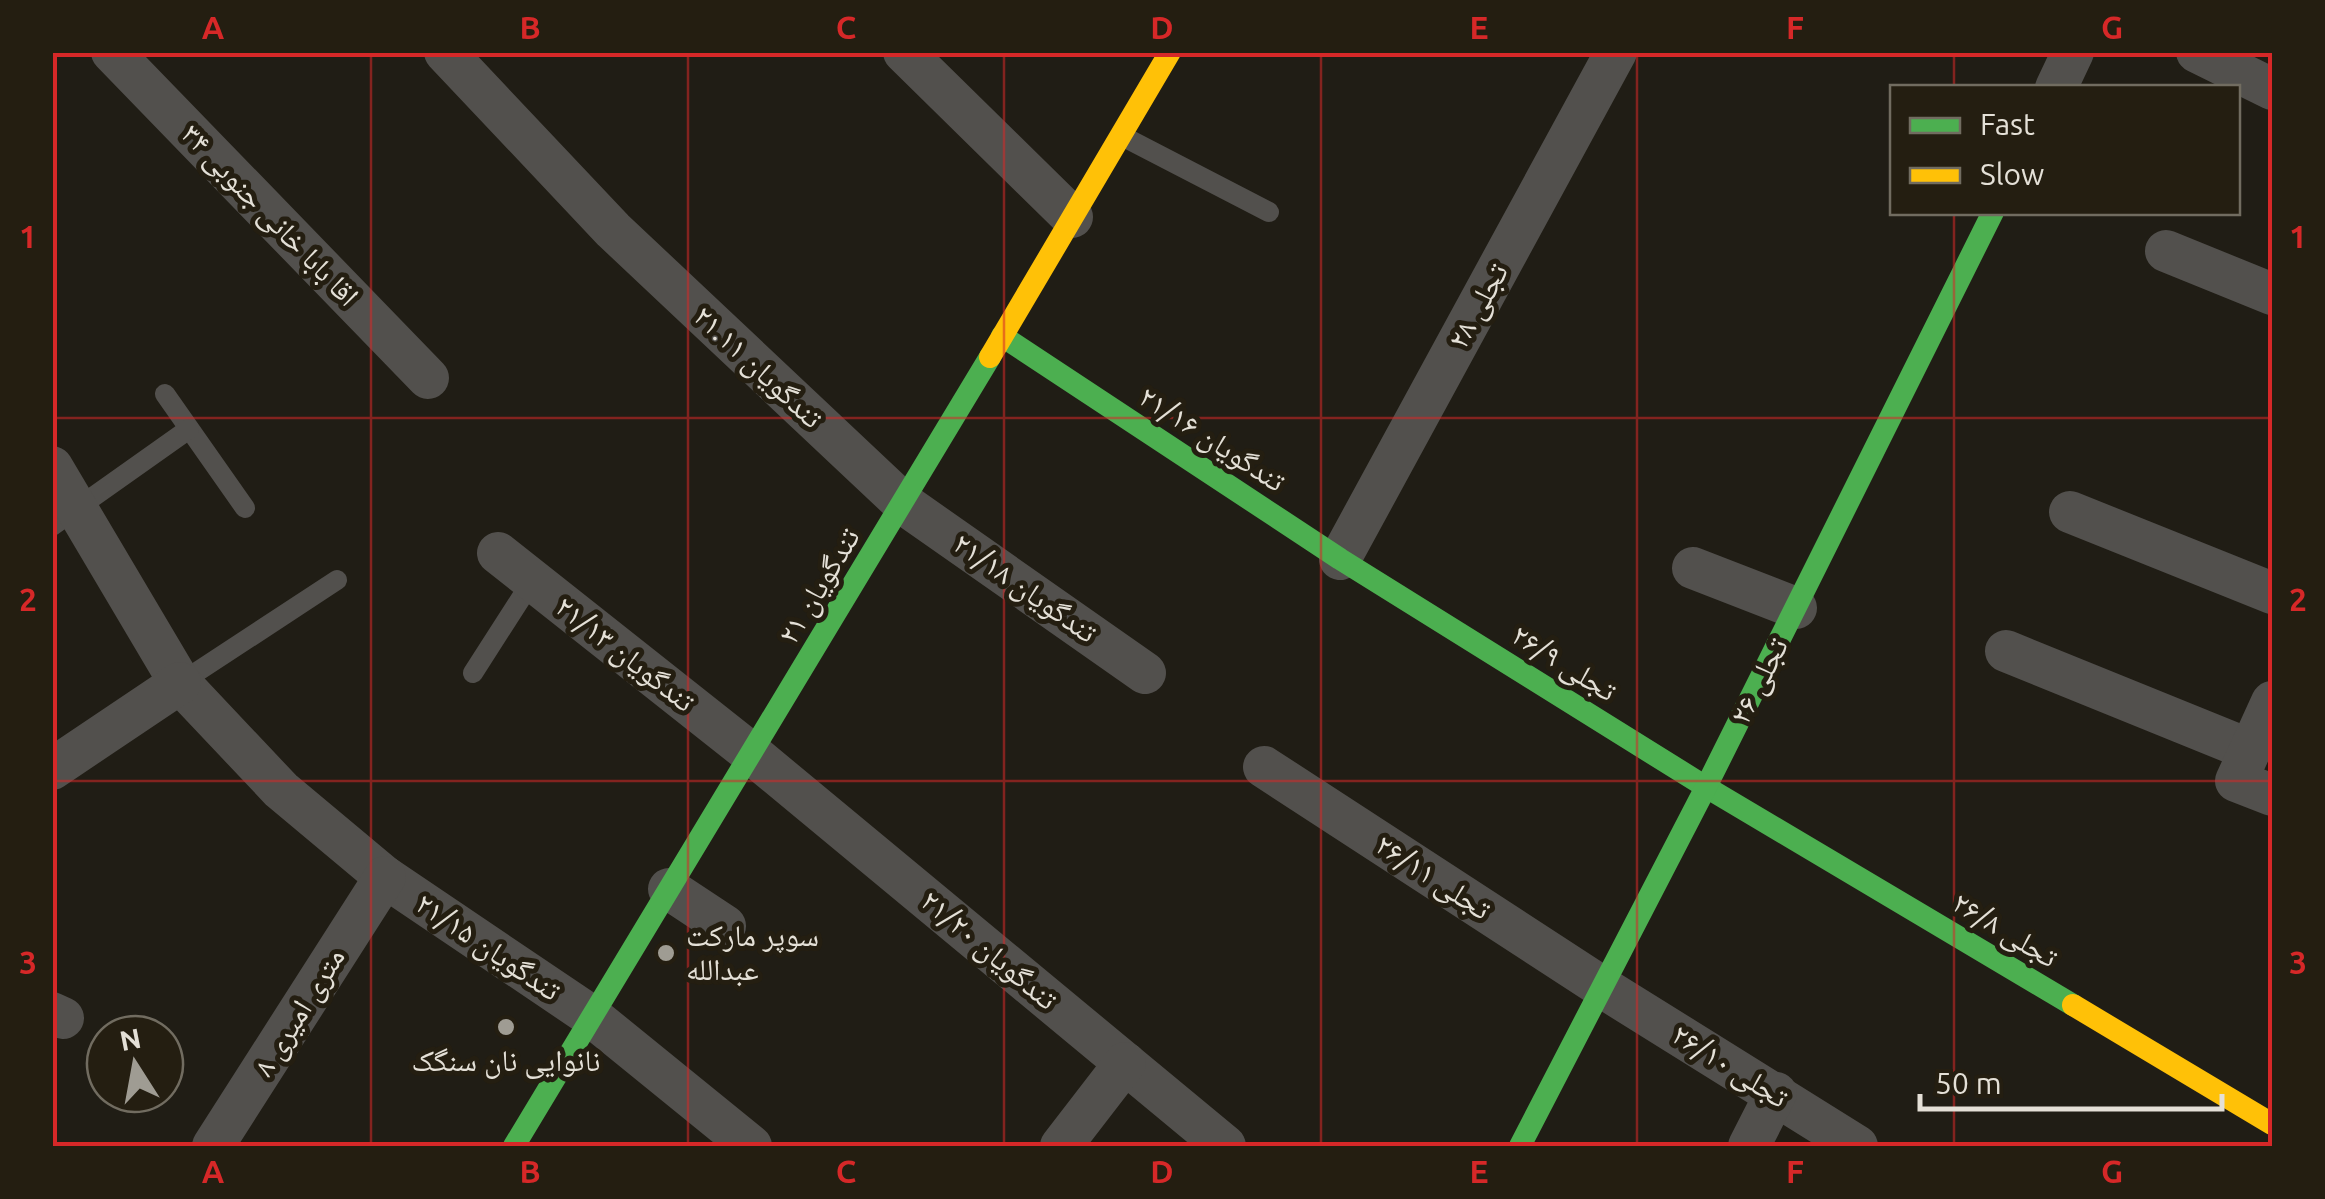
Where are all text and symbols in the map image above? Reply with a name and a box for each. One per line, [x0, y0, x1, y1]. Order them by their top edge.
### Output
text: A [202, 9, 225, 45]
text: B [519, 9, 541, 45]
text: C [836, 9, 856, 45]
text: D [1150, 9, 1174, 45]
text: E [1469, 9, 1489, 45]
text: F [1786, 9, 1804, 45]
text: G [2101, 9, 2123, 45]
legend [1890, 85, 2240, 215]
text: Fast [1980, 107, 2035, 141]
street label: ۳۴ اقا بابا خانی جنوبی [174, 116, 366, 314]
text: Slow [1980, 157, 2044, 191]
text: 1 [19, 218, 37, 254]
text: 1 [2289, 218, 2307, 254]
street label: ۲۸ تجلی [1440, 257, 1516, 355]
street label: ۲۱.۱۱ تندگویان [686, 298, 830, 436]
street label: ۲۱/۱۶ تندگویان [1132, 378, 1292, 500]
street label: ۲۱ تندگویان [770, 521, 868, 651]
street label: ۲۱/۱۸ تندگویان [946, 525, 1104, 651]
text: 2 [19, 581, 37, 617]
text: 2 [2289, 581, 2307, 617]
street label: ۲۱/۱۳ تندگویان [548, 588, 702, 720]
street label: ۲۶/۹ تجلی [1505, 617, 1623, 709]
street label: ۲۶ تجلی [1722, 632, 1796, 730]
street label: ۲۶/۱۱ تجلی [1369, 826, 1497, 928]
street label: ۲۱/۲۰ تندگویان [913, 883, 1065, 1018]
street label: ۲۱/۱۵ تندگویان [409, 885, 567, 1009]
street label: ۲۶/۸ تجلی [1946, 885, 2064, 976]
place label: سوپر مارکت عبدالله [686, 918, 819, 987]
street label: ۸ متری امیری [245, 941, 353, 1083]
marker: سوپر مارکت عبدالله [655, 942, 677, 964]
text: 3 [19, 944, 37, 980]
text: 3 [2289, 944, 2307, 980]
north arrow [85, 1014, 185, 1114]
marker: نانوایی نان سنگک [495, 1016, 517, 1038]
street label: ۲۶/۱۰ تجلی [1665, 1016, 1795, 1116]
text: N [117, 1022, 143, 1056]
place label: نانوایی نان سنگک [412, 1043, 600, 1079]
scale bar [1920, 1049, 2222, 1111]
text: 50 m [1935, 1066, 2002, 1100]
text: A [202, 1153, 225, 1189]
text: B [519, 1153, 541, 1189]
text: C [836, 1153, 856, 1189]
text: D [1150, 1153, 1174, 1189]
text: E [1469, 1153, 1489, 1189]
text: F [1786, 1153, 1804, 1189]
text: G [2101, 1153, 2123, 1189]

